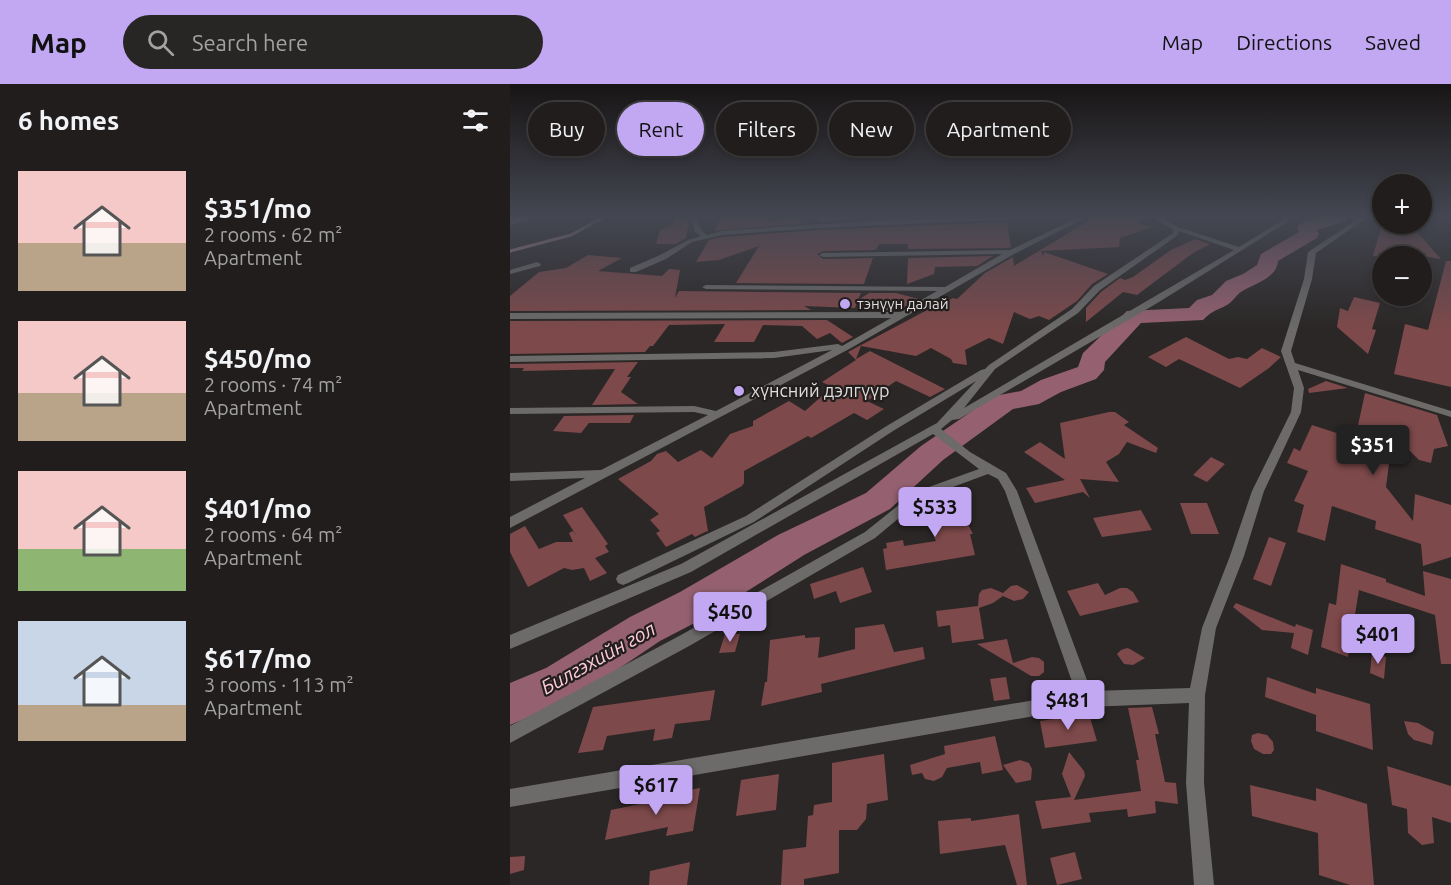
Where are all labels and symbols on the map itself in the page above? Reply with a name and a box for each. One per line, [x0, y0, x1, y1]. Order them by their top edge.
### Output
place label: тэнүүн далай [857, 295, 949, 312]
marker: тэнүүн далай [838, 297, 852, 311]
place label: хүнсний дэлгүүр [751, 380, 890, 400]
marker: хүнсний дэлгүүр [732, 384, 746, 398]
pin: $351 [1337, 425, 1409, 476]
pin: $533 [899, 487, 971, 538]
pin: $450 [694, 592, 766, 643]
pin: $401 [1342, 614, 1414, 665]
water label: Билгэхийн гол [536, 617, 659, 699]
pin: $481 [1032, 680, 1104, 731]
pin: $617 [620, 765, 692, 816]

